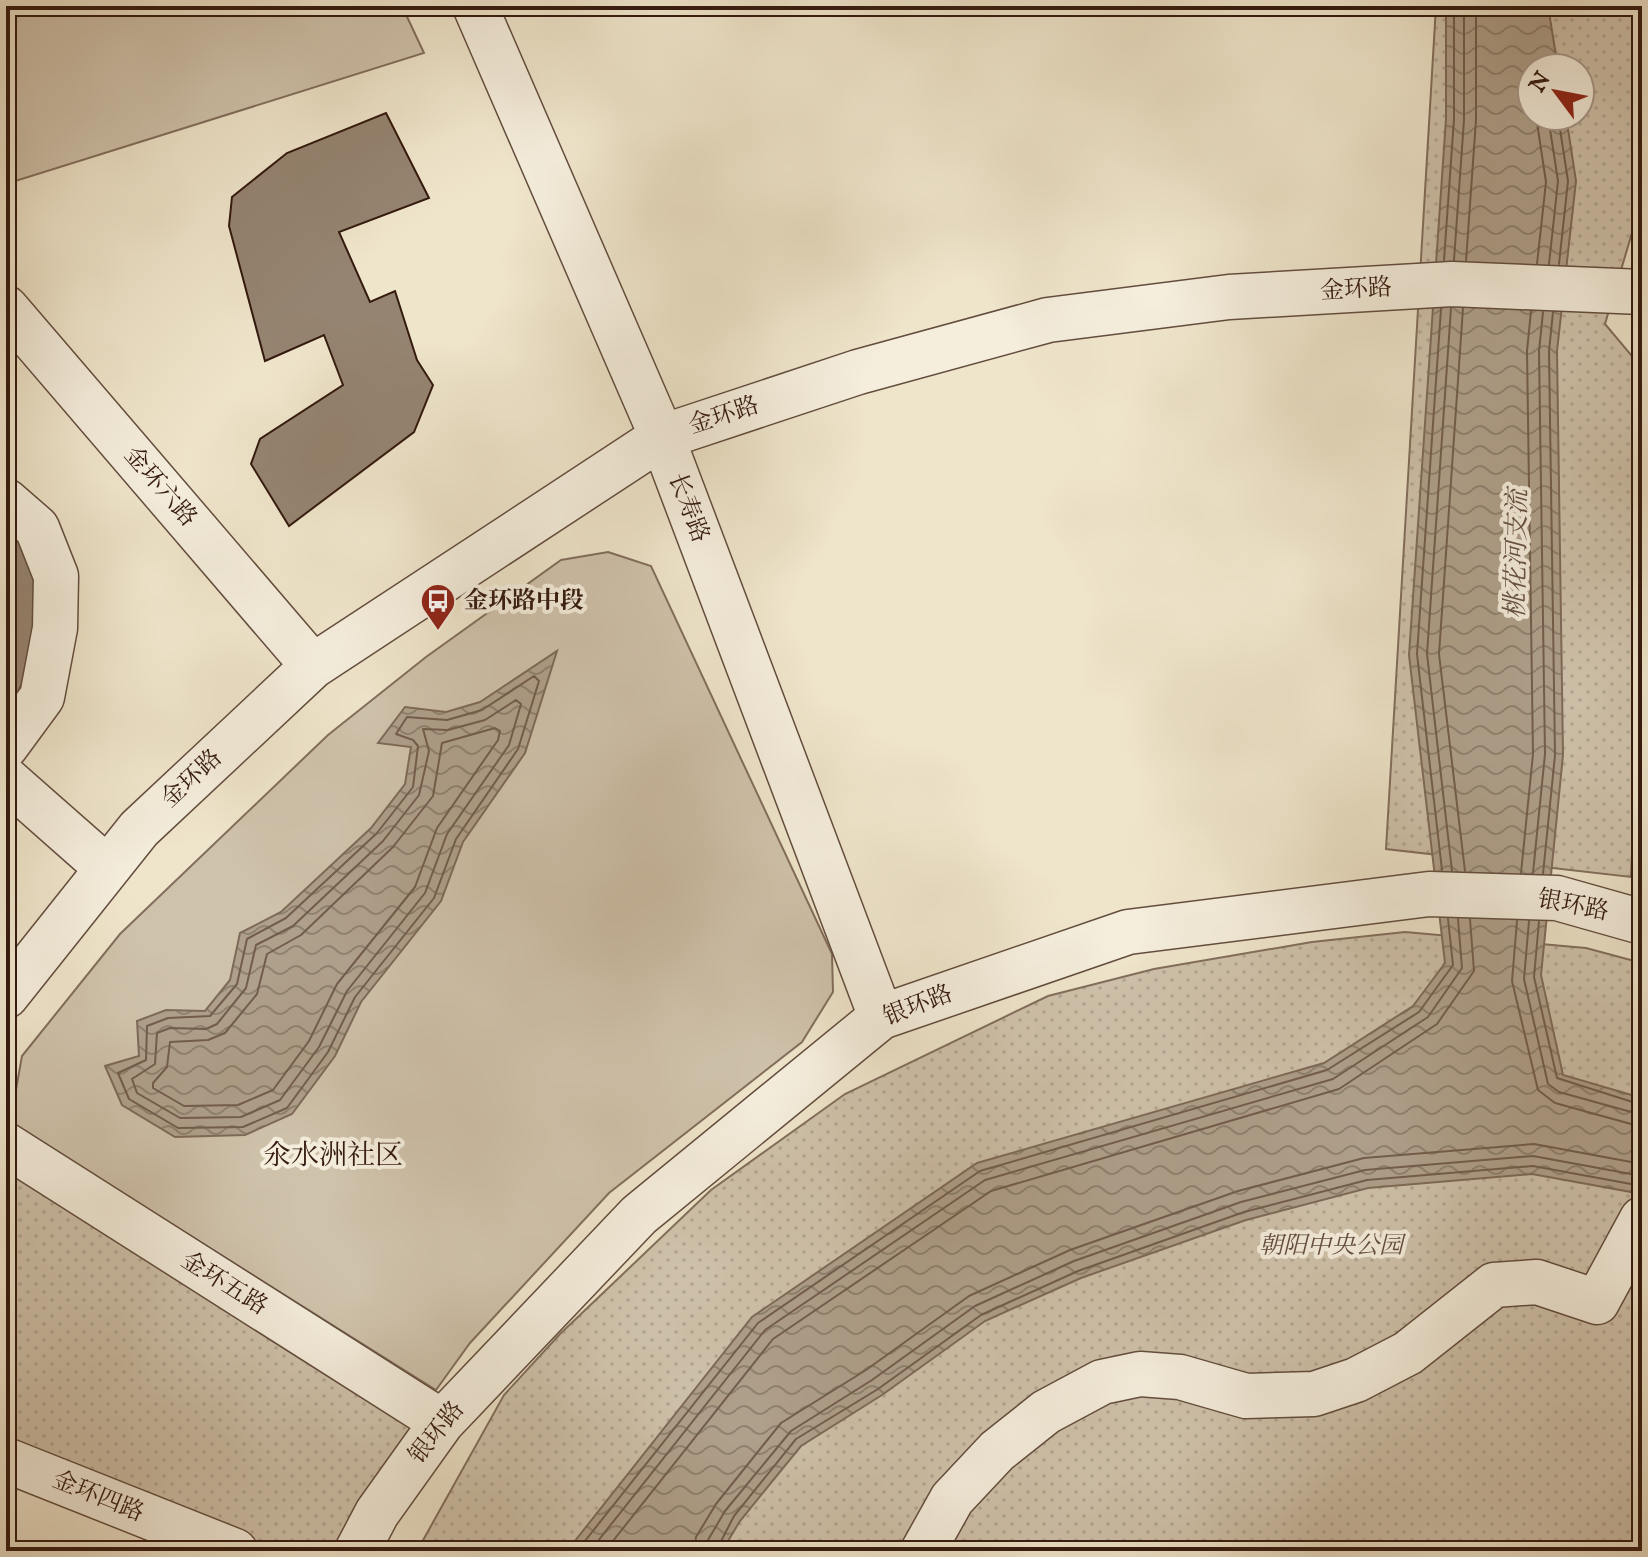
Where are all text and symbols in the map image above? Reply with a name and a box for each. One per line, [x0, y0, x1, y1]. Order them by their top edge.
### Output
north arrow [1516, 52, 1596, 132]
text: N [1523, 67, 1558, 99]
street label: 金环路 [1319, 273, 1393, 307]
street label: 金环路 [685, 390, 763, 442]
street label: 金环六路 [117, 441, 203, 533]
street label: 长寿路 [661, 469, 715, 547]
water label: 桃花河支流 [1499, 485, 1535, 619]
bus stop icon: 金环路中段 [419, 582, 457, 632]
place label: 金环路中段 [464, 586, 584, 617]
street label: 金环路 [155, 743, 229, 815]
street label: 银环路 [1535, 884, 1611, 928]
street label: 银环路 [879, 979, 957, 1033]
district label: 氽水洲社区 [263, 1139, 403, 1174]
park label: 朝阳中央公园 [1259, 1231, 1407, 1262]
street label: 金环五路 [175, 1245, 273, 1323]
street label: 银环路 [402, 1395, 472, 1471]
street label: 金环四路 [48, 1465, 148, 1529]

